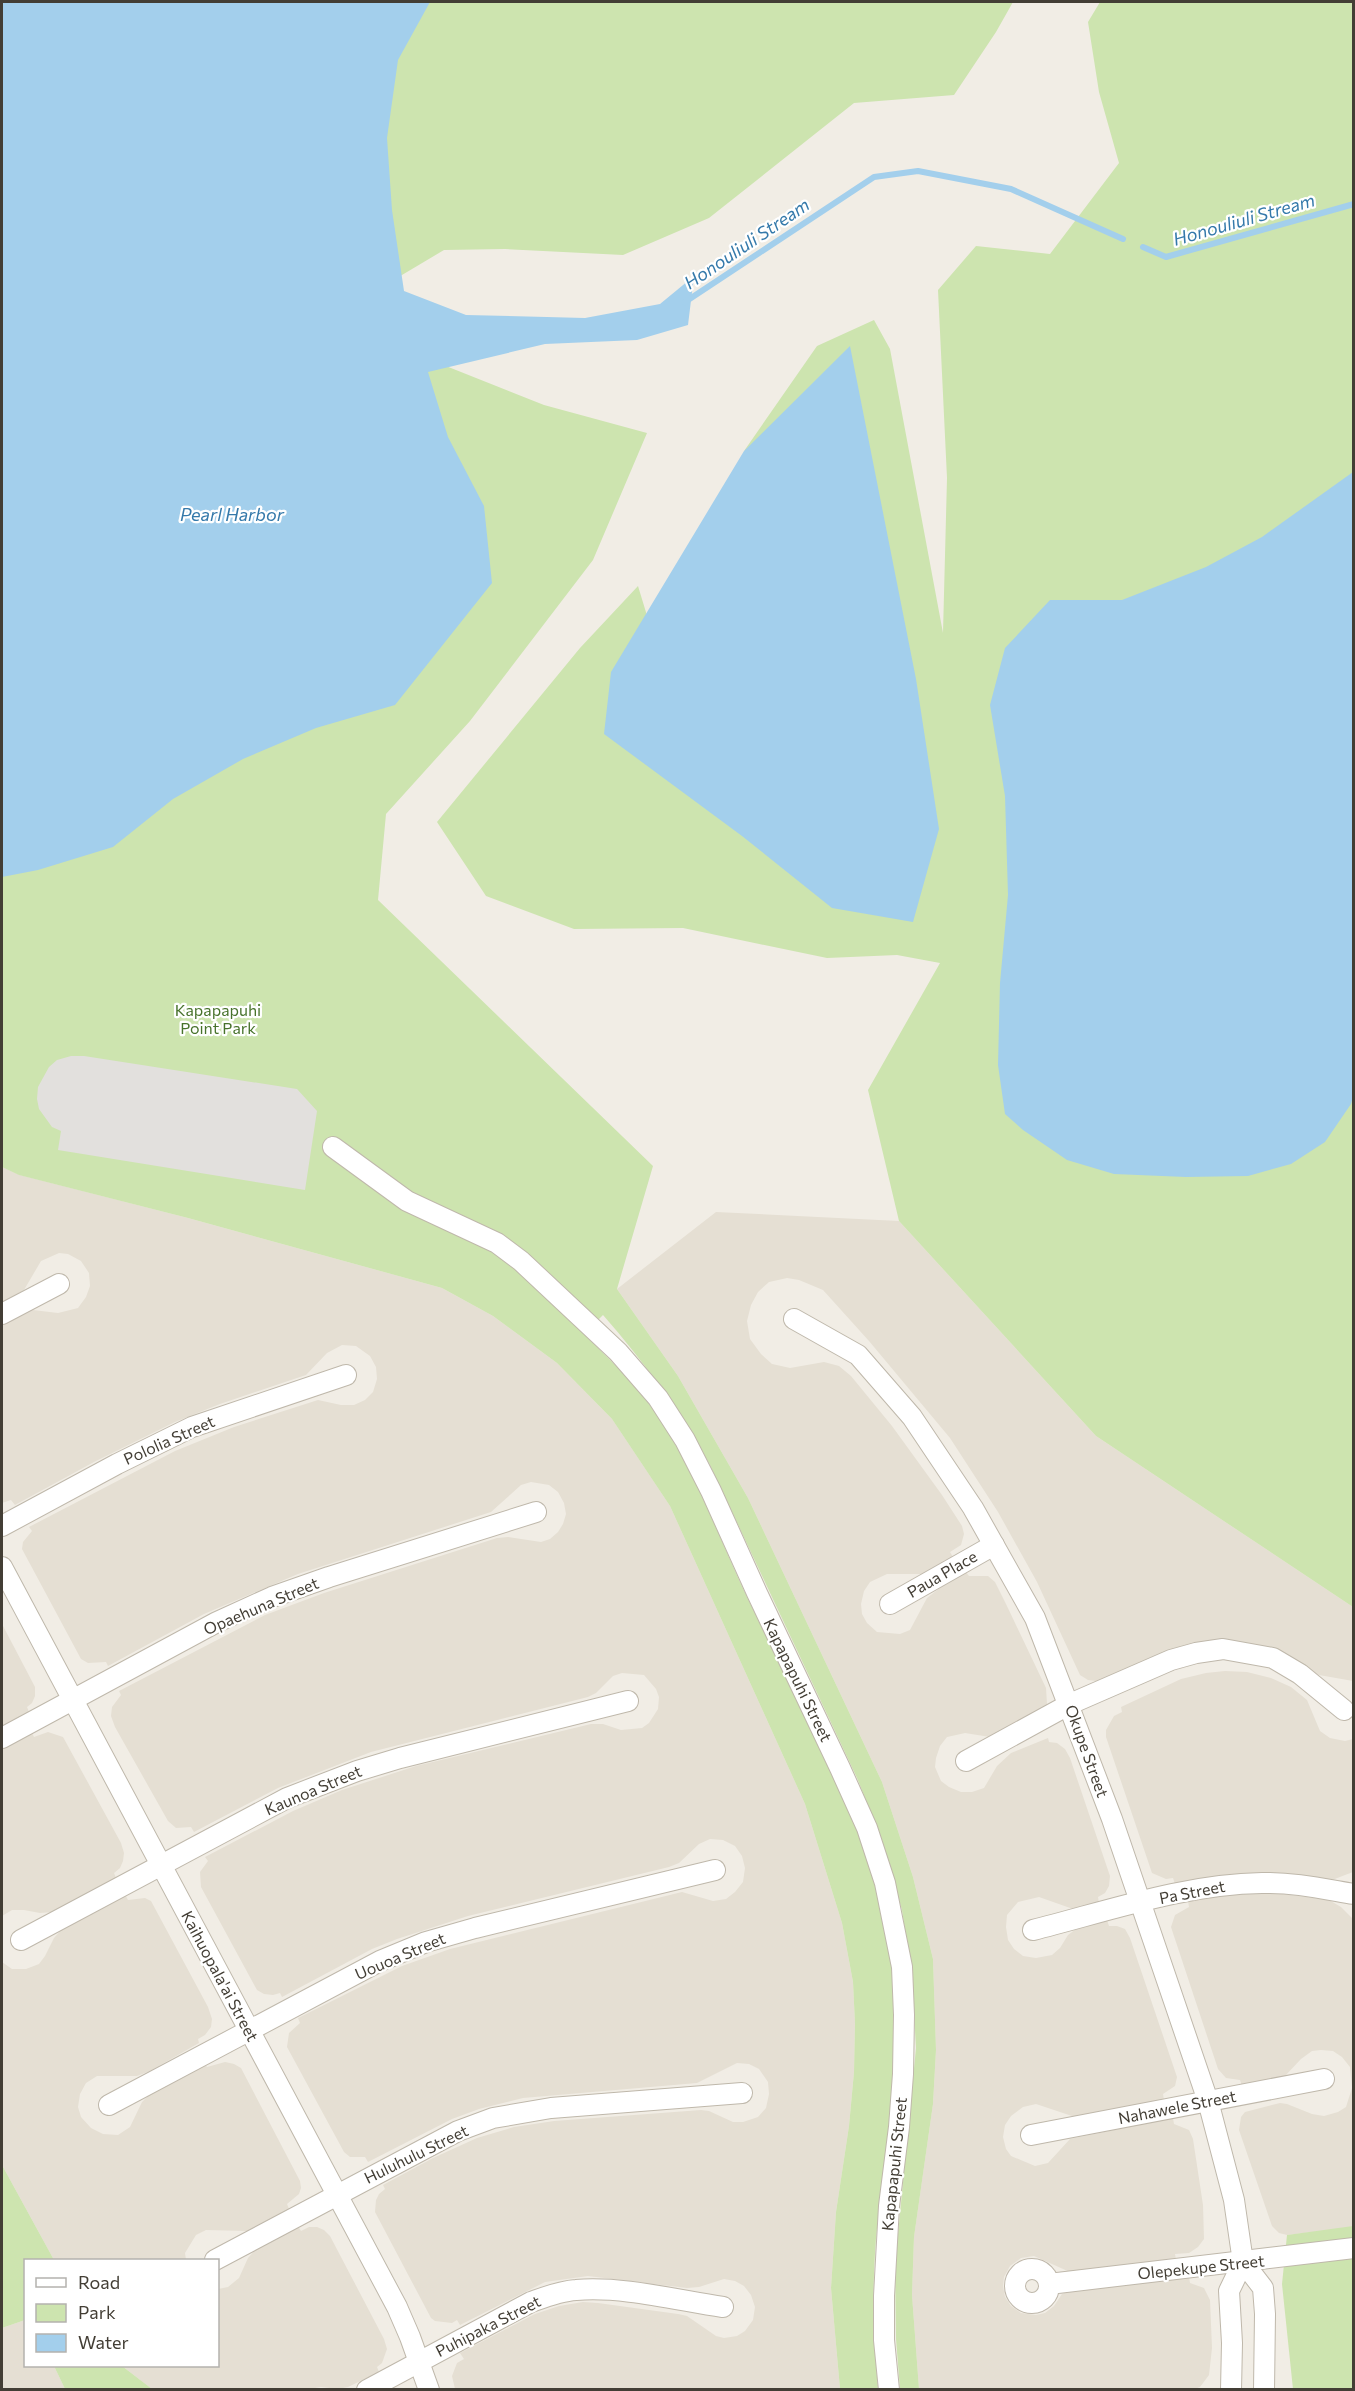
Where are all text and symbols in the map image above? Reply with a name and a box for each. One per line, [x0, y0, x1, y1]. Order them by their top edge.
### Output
water label: Honouliuli Stream [1170, 188, 1317, 250]
water label: Honouliuli Stream [680, 193, 813, 293]
water label: Pearl Harbor [180, 503, 285, 525]
park label: Kapapapuhi Point Park [175, 1000, 261, 1037]
street label: Pololia Street [120, 1411, 218, 1468]
street label: Paua Place [903, 1546, 980, 1601]
street label: Opaehuna Street [200, 1573, 322, 1638]
street label: Kapapapuhi Street [760, 1615, 837, 1745]
street label: Okupe Street [1062, 1702, 1113, 1800]
street label: Kaunoa Street [261, 1760, 365, 1818]
street label: Pa Street [1157, 1876, 1227, 1907]
street label: Kaihuopala'ai Street [178, 1907, 263, 2045]
street label: Uouoa Street [352, 1928, 448, 1983]
street label: Nahawele Street [1116, 2086, 1238, 2127]
street label: Kapapapuhi Street [877, 2096, 910, 2232]
street label: Huluhulu Street [361, 2120, 471, 2187]
street label: Olepekupe Street [1137, 2250, 1266, 2283]
legend [24, 2259, 219, 2367]
text: Road [78, 2271, 120, 2293]
street label: Puhipaka Street [432, 2291, 544, 2360]
text: Park [78, 2301, 116, 2323]
text: Water [78, 2331, 129, 2353]

